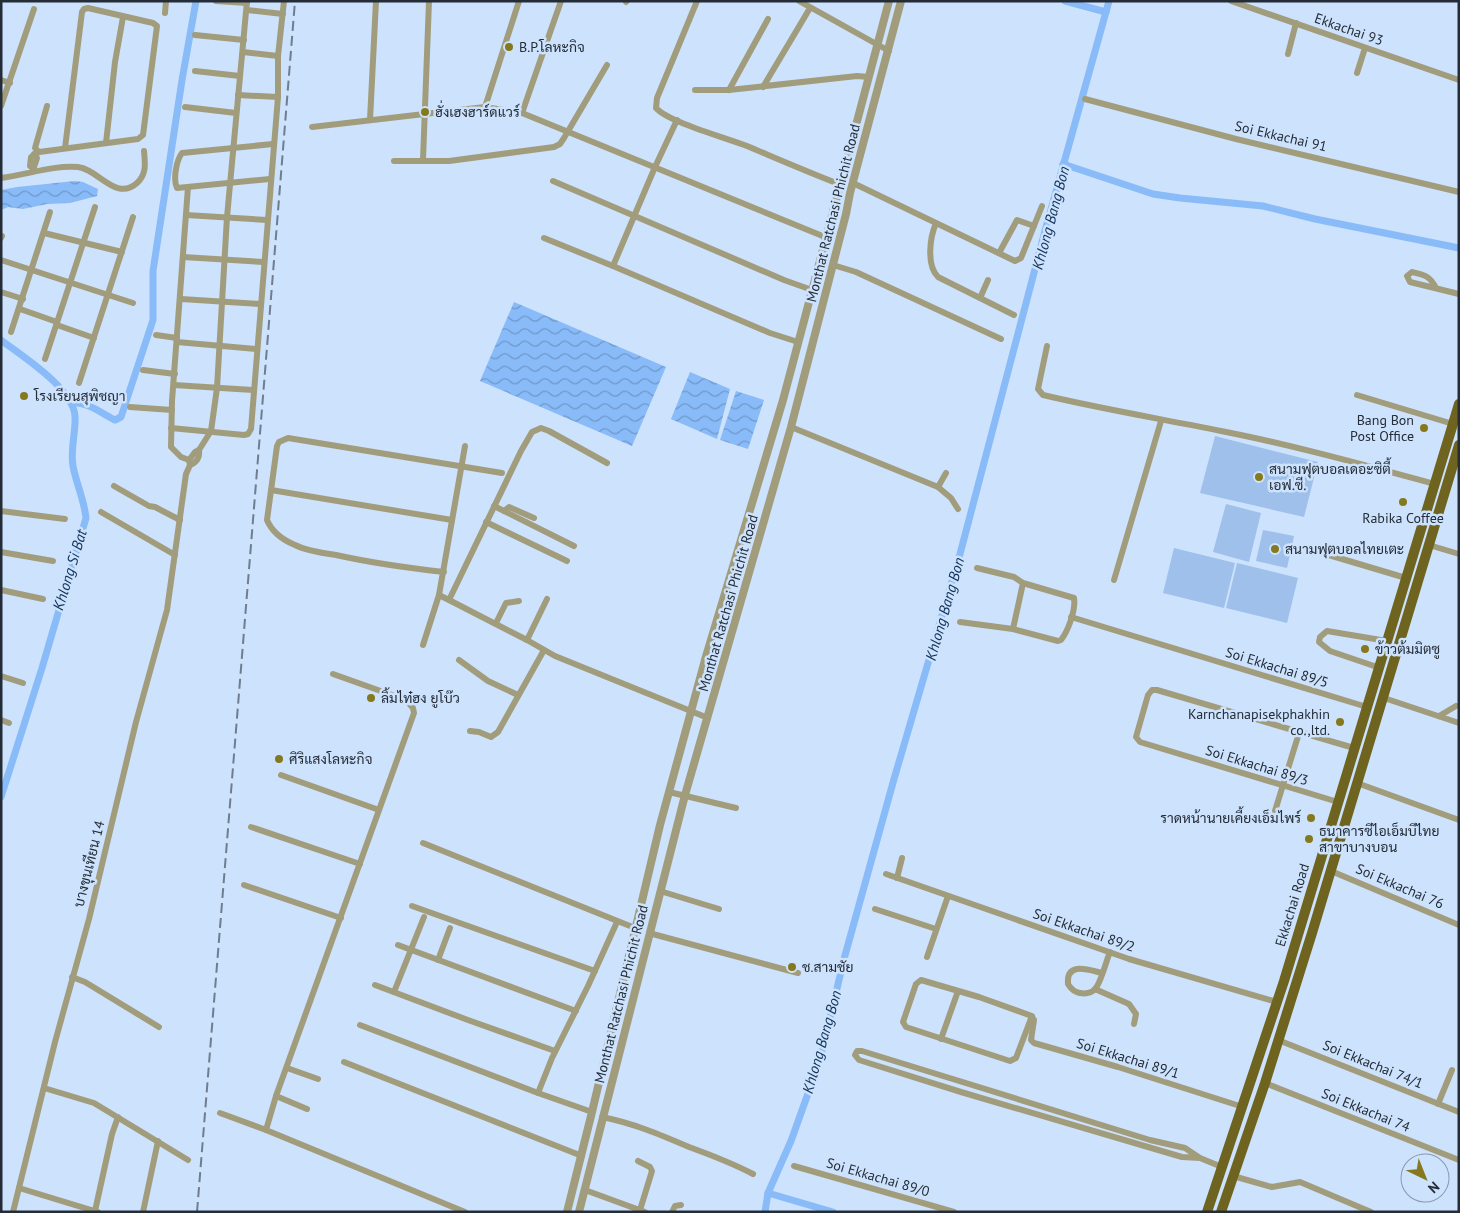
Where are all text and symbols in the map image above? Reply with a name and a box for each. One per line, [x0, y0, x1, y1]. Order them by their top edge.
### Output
street label: Ekkachai 93 [1312, 9, 1386, 49]
place label: B.P.โลหะกิจ [519, 38, 585, 56]
marker: B.P.โลหะกิจ [503, 41, 515, 53]
place label: ฮั่งเฮงฮาร์ดแวร์ [435, 100, 520, 121]
marker: ฮั่งเฮงฮาร์ดแวร์ [419, 106, 431, 118]
street label: Soi Ekkachai 91 [1233, 117, 1329, 155]
street label: Monthat Ratchasi Phichit Road [802, 122, 864, 304]
water label: Khlong Bang Bon [1028, 164, 1073, 272]
place label: โรงเรียนสุพิชญา [33, 387, 126, 406]
marker: โรงเรียนสุพิชญา [18, 390, 30, 402]
place label: Bang Bon Post Office [1350, 411, 1414, 445]
marker: Bang Bon Post Office [1418, 422, 1430, 434]
place label: สนามฟุตบอลเดอะซิตี้ เอฟ.ซี. [1269, 457, 1392, 494]
marker: สนามฟุตบอลเดอะซิตี้ เอฟ.ซี. [1253, 471, 1265, 483]
marker: Rabika Coffee [1397, 496, 1409, 508]
place label: Rabika Coffee [1362, 509, 1444, 527]
street label: Monthat Ratchasi Phichit Road [694, 512, 762, 694]
water label: Khlong Si Bat [48, 526, 91, 612]
place label: สนามฟุตบอลไทยเตะ [1285, 540, 1404, 559]
marker: สนามฟุตบอลไทยเตะ [1269, 543, 1281, 555]
water label: Khlong Bang Bon [921, 555, 968, 663]
place label: ข้าวต้มมิตซู [1375, 640, 1440, 659]
street label: Soi Ekkachai 89/5 [1223, 643, 1331, 691]
marker: ข้าวต้มมิตซู [1359, 643, 1371, 655]
place label: ลิ้มไท๋ฮง ยูโบ๊ว [381, 687, 460, 708]
marker: ลิ้มไท๋ฮง ยูโบ๊ว [365, 692, 377, 704]
place label: Karnchanapisekphakhin co.,ltd. [1188, 705, 1330, 739]
marker: Karnchanapisekphakhin co.,ltd. [1334, 716, 1346, 728]
street label: Soi Ekkachai 89/3 [1203, 741, 1311, 789]
place label: ศิริแสงโลหะกิจ [289, 750, 372, 768]
marker: ศิริแสงโลหะกิจ [273, 753, 285, 765]
place label: ราดหน้านายเคี้ยงเอ็มไพร์ [1160, 806, 1301, 827]
marker: ราดหน้านายเคี้ยงเอ็มไพร์ [1305, 812, 1317, 824]
street label: บางขุนเทียน 14 [70, 818, 110, 910]
place label: ธนาคารซีไอเอ็มบีไทย สาขาบางบอน [1319, 822, 1439, 856]
marker: ธนาคารซีไอเอ็มบีไทย สาขาบางบอน [1303, 833, 1315, 845]
street label: Soi Ekkachai 76 [1353, 859, 1447, 913]
street label: Ekkachai Road [1271, 861, 1313, 949]
street label: Monthat Ratchasi Phichit Road [590, 903, 652, 1085]
street label: Soi Ekkachai 89/2 [1031, 904, 1137, 956]
place label: ช.สามชัย [802, 958, 853, 976]
marker: ช.สามชัย [786, 961, 798, 973]
water label: Khlong Bang Bon [798, 988, 845, 1096]
street label: Soi Ekkachai 89/1 [1074, 1034, 1182, 1082]
street label: Soi Ekkachai 74/1 [1320, 1036, 1426, 1092]
street label: Soi Ekkachai 74 [1319, 1084, 1413, 1136]
north arrow [1400, 1153, 1450, 1203]
street label: Soi Ekkachai 89/0 [824, 1154, 932, 1200]
text: N [1424, 1178, 1443, 1197]

